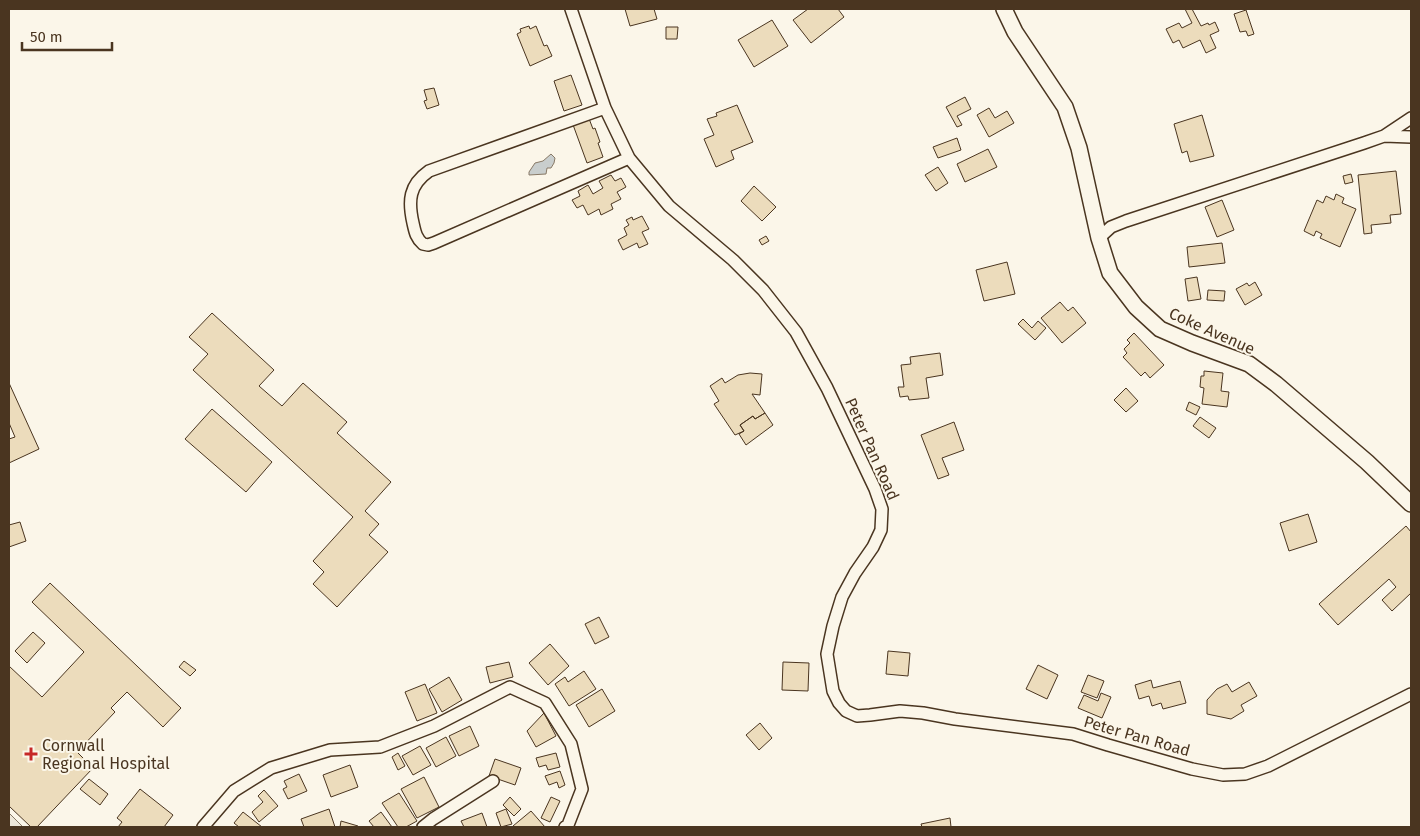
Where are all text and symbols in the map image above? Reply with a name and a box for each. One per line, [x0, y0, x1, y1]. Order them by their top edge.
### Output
scale bar [22, 20, 112, 52]
text: 50 m [30, 28, 63, 46]
street label: Coke Avenue [1166, 304, 1258, 358]
street label: Peter Pan Road [841, 395, 903, 503]
street label: Peter Pan Road [1082, 712, 1192, 760]
place label: Cornwall Regional Hospital [42, 736, 170, 773]
marker: Cornwall Regional Hospital [24, 747, 38, 761]

